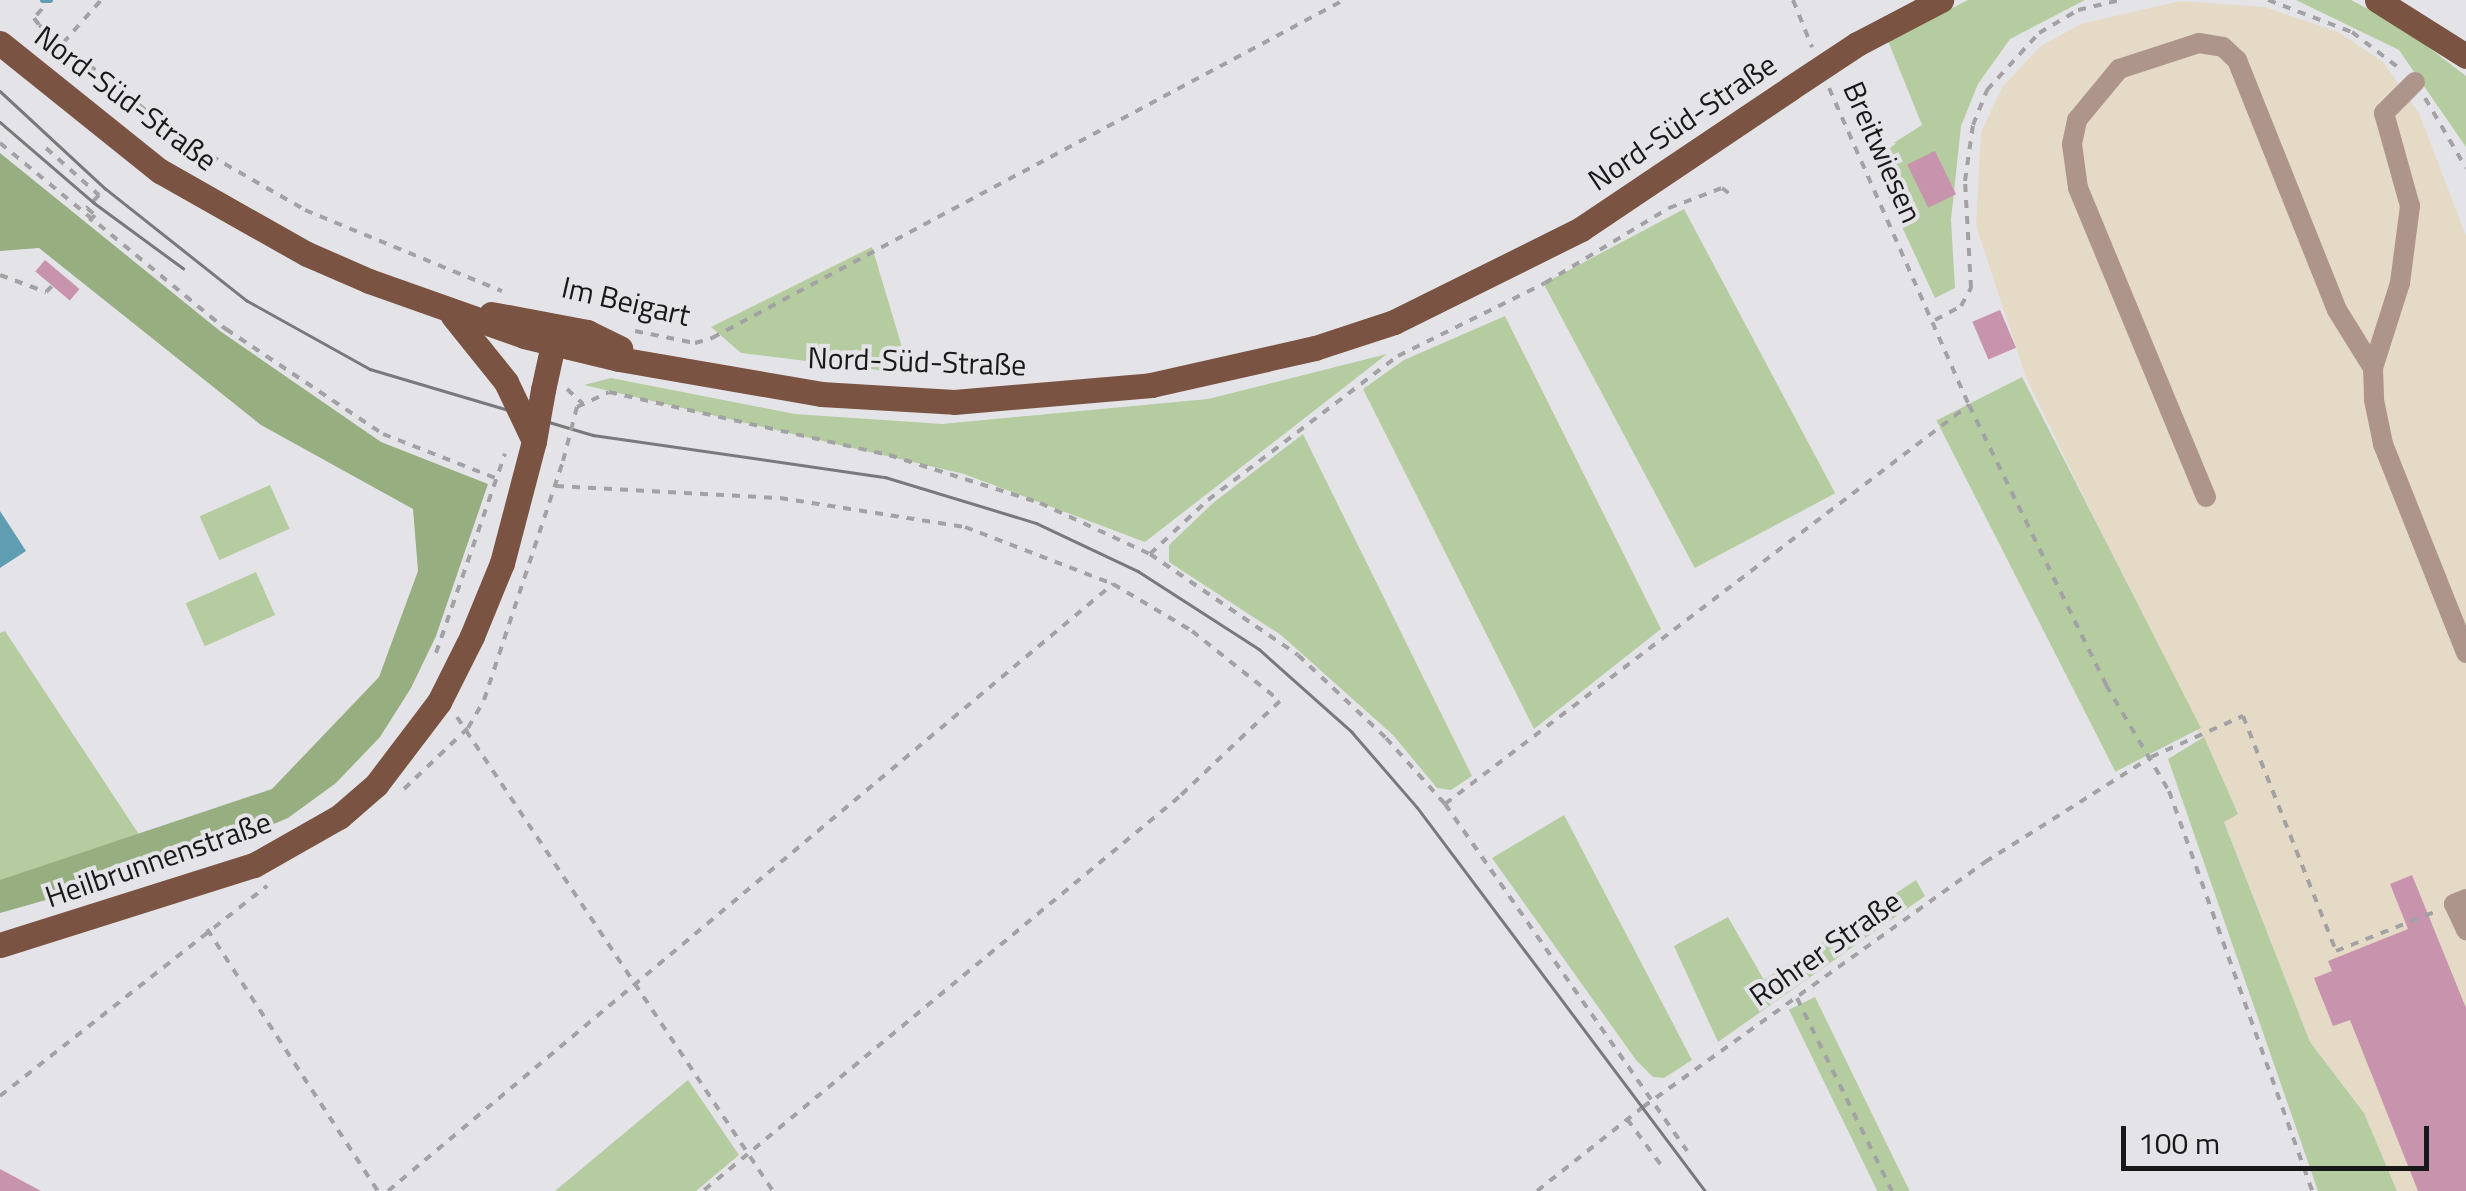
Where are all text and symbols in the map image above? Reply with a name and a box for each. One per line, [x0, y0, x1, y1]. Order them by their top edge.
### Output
street label: Nord-Süd-Straße [28, 18, 224, 178]
street label: Nord-Süd-Straße [1581, 46, 1783, 198]
street label: Breitwiesen [1836, 76, 1930, 228]
street label: Im Beigart [558, 269, 694, 333]
street label: Nord-Süd-Straße [807, 339, 1027, 383]
street label: Heilbrunnenstraße [40, 803, 276, 915]
street label: Rohrer Straße [1742, 883, 1908, 1013]
scale bar [2126, 1106, 2434, 1168]
text: 100 m [2138, 1120, 2220, 1166]

